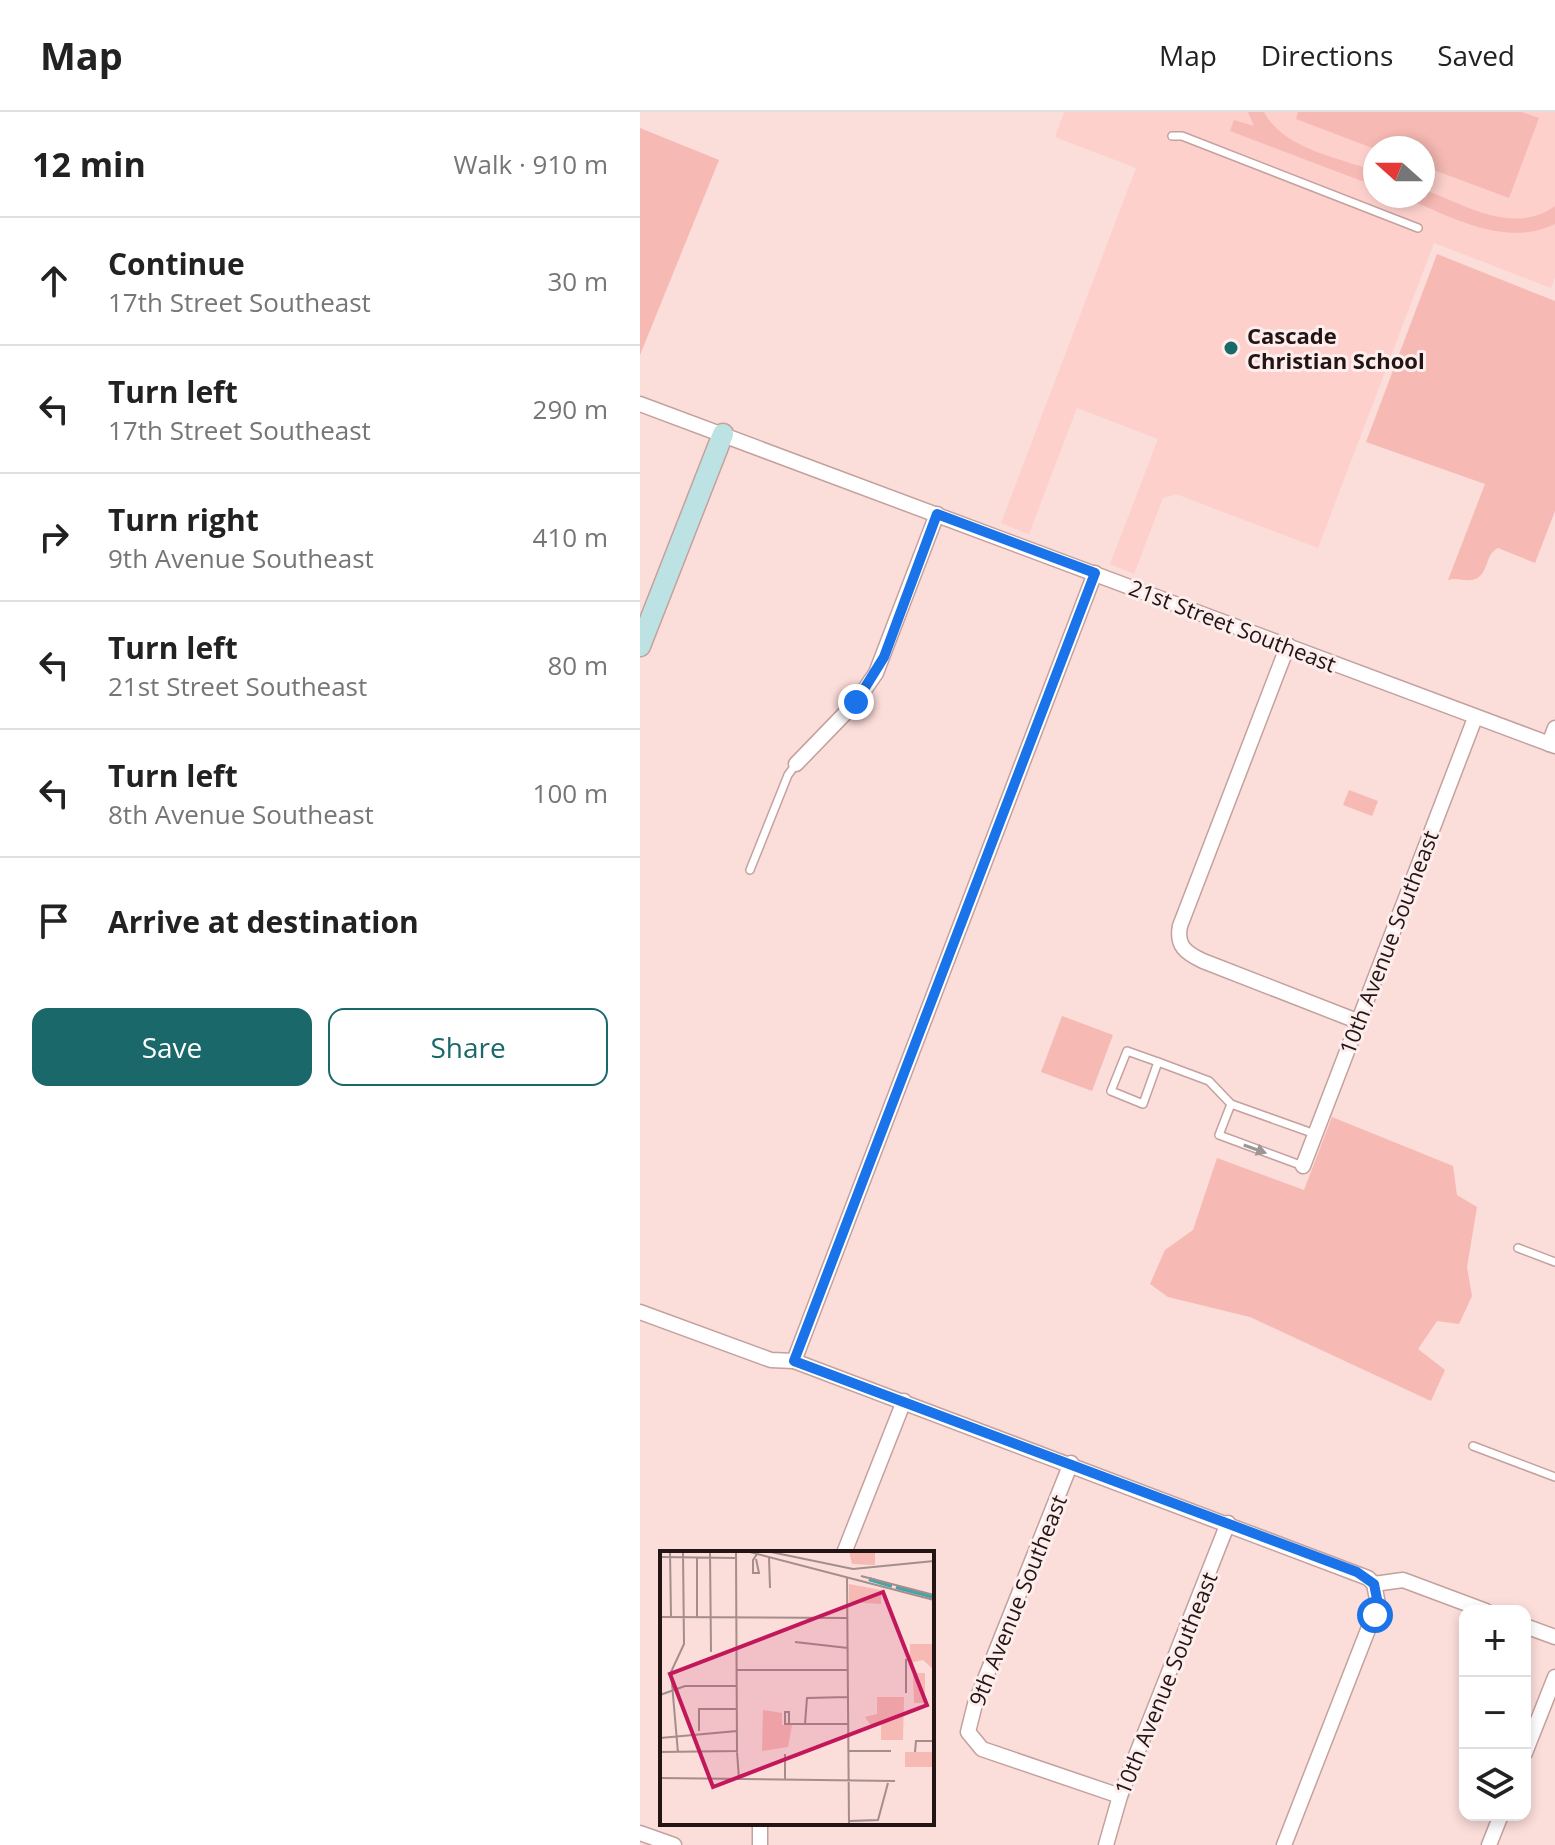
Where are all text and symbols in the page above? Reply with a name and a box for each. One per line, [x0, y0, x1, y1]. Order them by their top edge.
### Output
text: Map [40, 29, 123, 81]
text: Map [1159, 36, 1217, 74]
text: Directions [1261, 36, 1393, 74]
text: Saved [1437, 36, 1515, 74]
north arrow [1363, 136, 1435, 208]
text: 12 min [32, 141, 146, 187]
text: Walk · 910 m [454, 146, 608, 182]
text: Continue [108, 243, 245, 284]
icon: ahead [32, 259, 76, 303]
text: 30 m [547, 263, 608, 299]
text: 17th Street Southeast [108, 284, 371, 320]
place label: Cascade Christian School [1247, 320, 1425, 375]
marker: Cascade Christian School [1222, 339, 1240, 357]
text: Turn left [108, 371, 238, 412]
icon: left [32, 387, 76, 431]
text: 290 m [533, 391, 608, 427]
text: 17th Street Southeast [108, 412, 371, 448]
text: Turn right [108, 499, 259, 540]
icon: right [32, 515, 76, 559]
text: 410 m [533, 519, 608, 555]
text: 9th Avenue Southeast [108, 540, 374, 576]
street label: 21st Street Southeast [1125, 572, 1341, 678]
text: Turn left [108, 627, 238, 668]
icon: left [32, 643, 76, 687]
text: 80 m [547, 647, 608, 683]
text: 21st Street Southeast [108, 668, 367, 704]
route end [838, 684, 874, 720]
text: Turn left [108, 755, 238, 796]
icon: left [32, 771, 76, 815]
text: 100 m [533, 775, 608, 811]
text: 8th Avenue Southeast [108, 796, 374, 832]
street label: 10th Avenue Southeast [1331, 826, 1445, 1058]
icon: arrive [32, 899, 76, 943]
text: Arrive at destination [108, 901, 419, 942]
button: Save [32, 1008, 312, 1086]
button: Share [328, 1008, 608, 1086]
one-way arrow [1243, 1143, 1267, 1155]
street label: 9th Avenue Southeast [961, 1490, 1073, 1710]
inset map [660, 1551, 934, 1825]
street label: 10th Avenue Southeast [1107, 1567, 1223, 1799]
route start [1357, 1597, 1393, 1633]
map controls [1459, 1605, 1531, 1821]
button: + [1459, 1605, 1531, 1677]
button: − [1459, 1677, 1531, 1749]
button: layers [1459, 1749, 1531, 1821]

